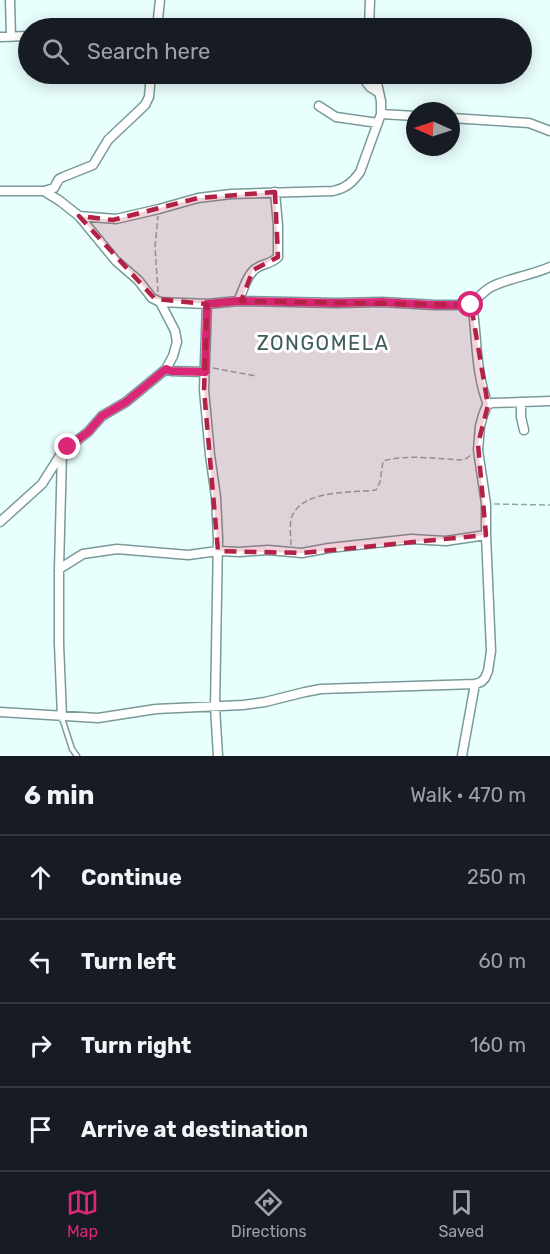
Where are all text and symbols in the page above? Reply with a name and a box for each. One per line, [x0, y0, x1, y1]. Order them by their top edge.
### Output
search box [18, 18, 532, 84]
icon: search [39, 35, 72, 68]
text: Search here [87, 38, 210, 65]
north arrow [406, 102, 460, 156]
route start [457, 291, 483, 317]
district label: ZONGOMELA [257, 331, 389, 355]
route end [54, 433, 80, 459]
text: 6 min [24, 780, 94, 811]
text: Walk · 470 m [410, 783, 526, 807]
icon: ahead [24, 861, 57, 894]
text: Continue [81, 864, 182, 891]
text: 250 m [467, 865, 526, 889]
icon: left [24, 945, 57, 978]
text: Turn left [81, 948, 176, 975]
text: 60 m [479, 949, 526, 973]
icon: right [24, 1029, 57, 1062]
text: Turn right [81, 1032, 191, 1059]
text: 160 m [470, 1033, 526, 1057]
icon: arrive [24, 1113, 57, 1146]
text: Arrive at destination [81, 1116, 308, 1143]
tab: Map [66, 1186, 99, 1241]
tab: Directions [231, 1186, 307, 1241]
tab: Saved [438, 1186, 484, 1241]

